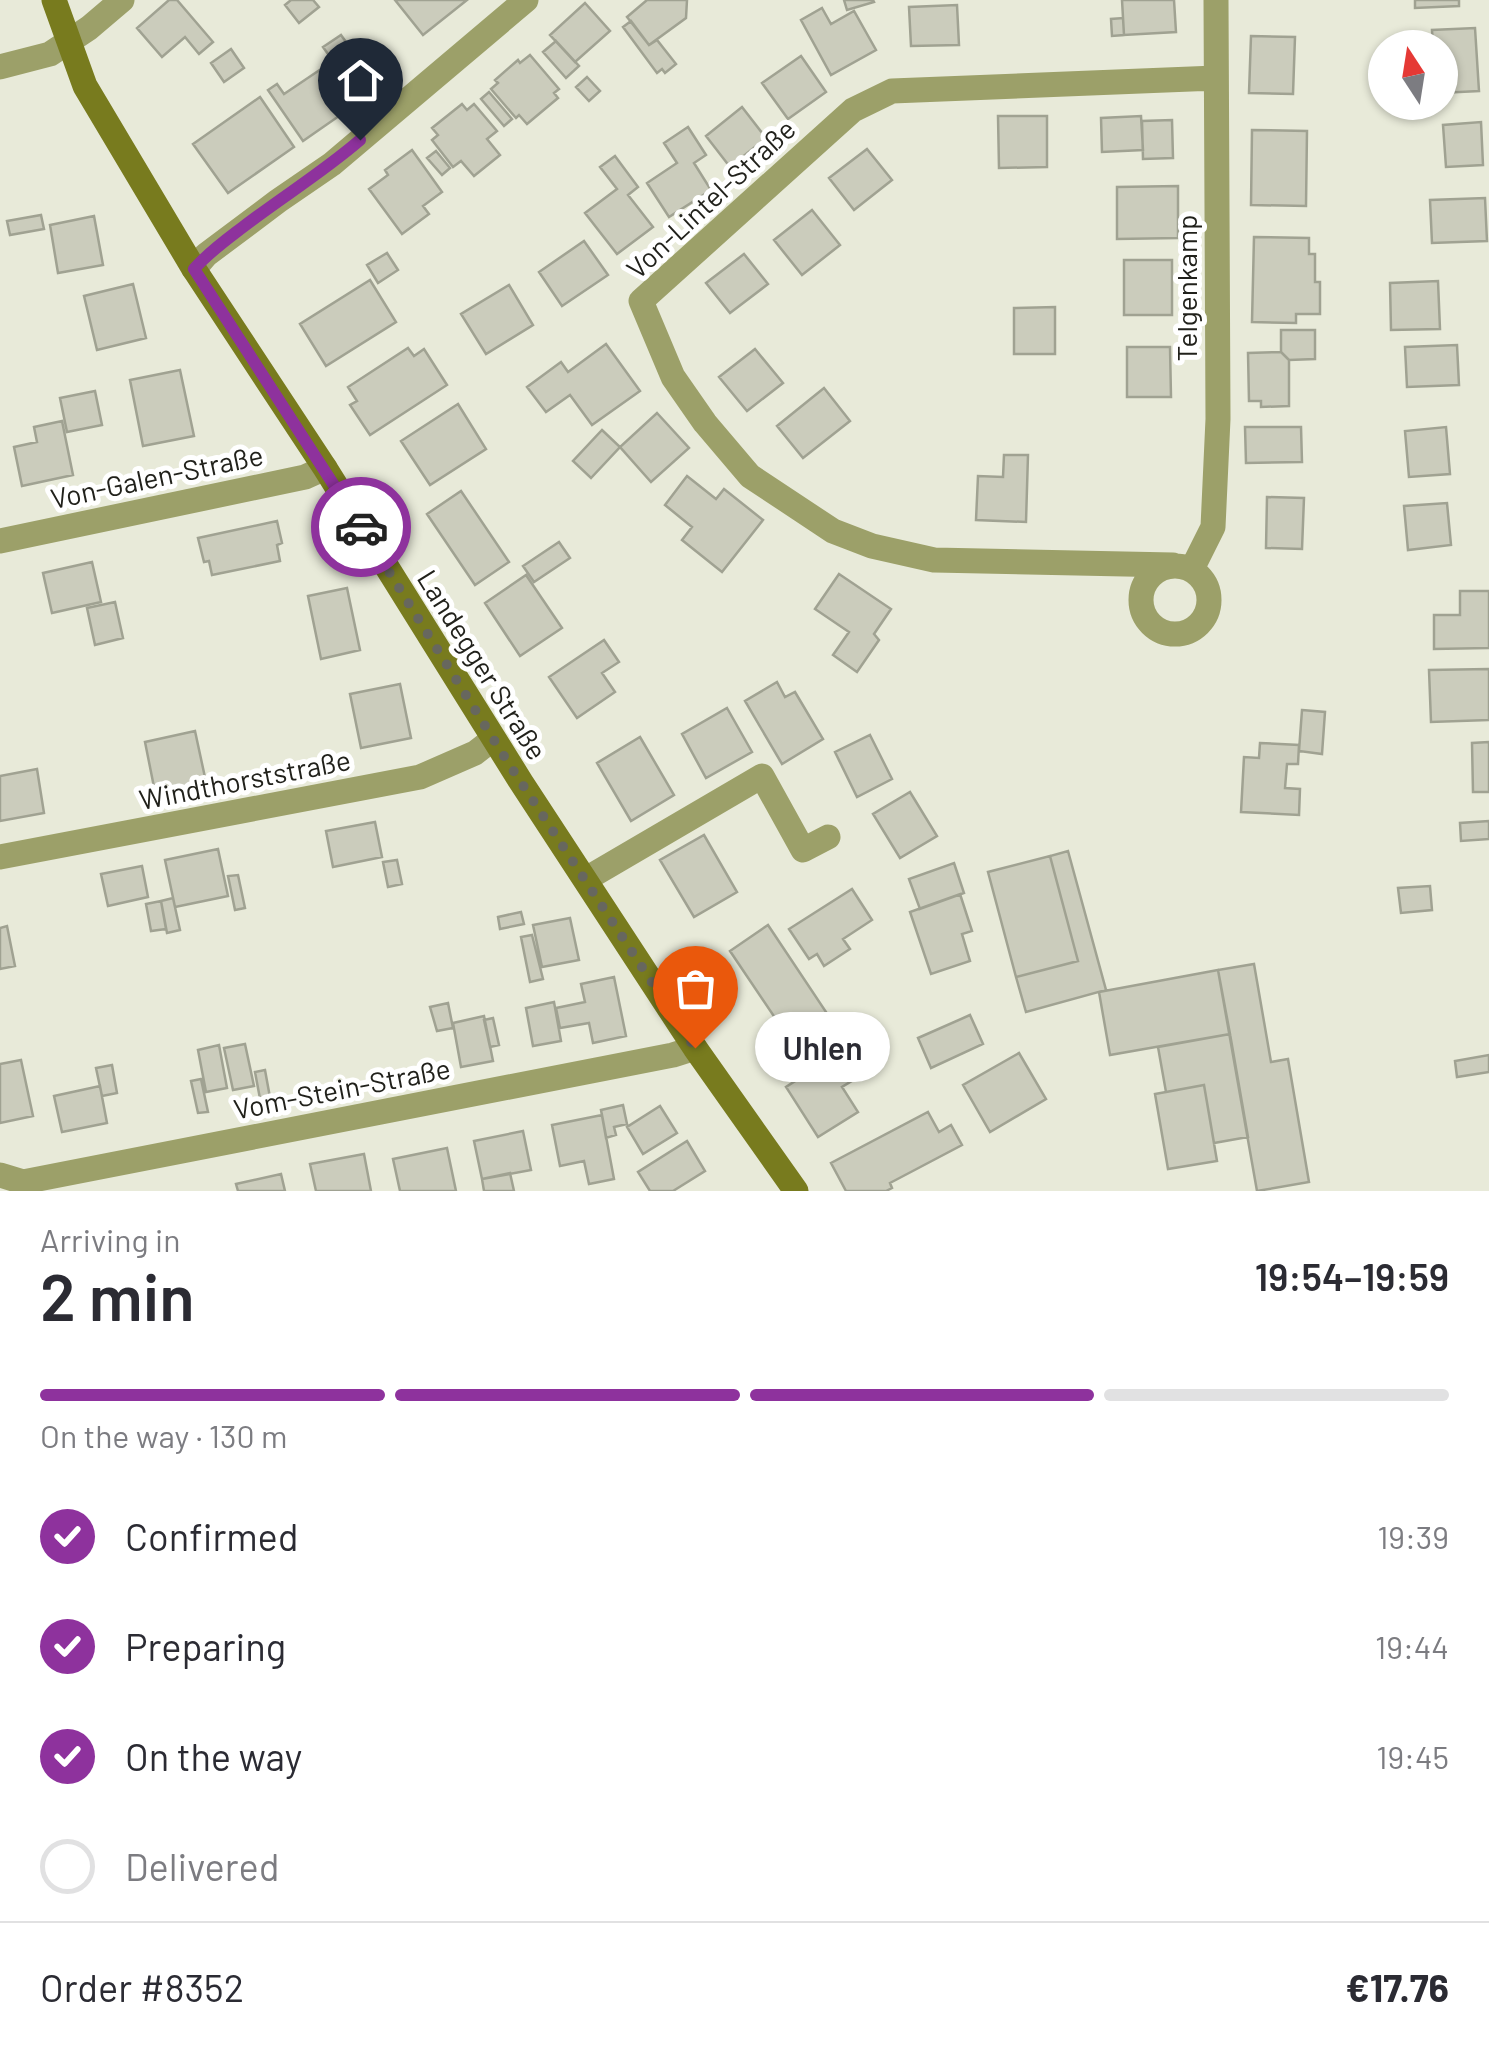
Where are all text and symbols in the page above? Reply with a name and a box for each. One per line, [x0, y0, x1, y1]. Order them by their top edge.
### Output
north arrow [1368, 30, 1458, 120]
map controls [1368, 30, 1458, 120]
pin [318, 38, 403, 141]
icon: home [333, 53, 388, 108]
street label: Von-Lintel-Straße [619, 111, 802, 285]
street label: Telgenkamp [1169, 214, 1203, 362]
street label: Von-Galen-Straße [47, 437, 266, 515]
courier [311, 477, 411, 577]
icon: car [334, 500, 389, 555]
street label: Landegger Straße [411, 563, 555, 766]
street label: Windthorststraße [136, 742, 353, 816]
pin [653, 946, 738, 1049]
icon: bag [668, 961, 723, 1016]
callout: Uhlen [755, 1013, 890, 1083]
text: Uhlen [782, 1028, 863, 1066]
street label: Vom-Stein-Straße [231, 1050, 453, 1126]
text: Arriving in [40, 1220, 180, 1258]
text: 19:54–19:59 [1255, 1253, 1449, 1299]
text: 2 min [40, 1256, 195, 1334]
text: On the way · 130 m [40, 1416, 287, 1454]
icon: check [40, 1509, 95, 1564]
text: Confirmed [125, 1513, 298, 1559]
text: 19:39 [1377, 1517, 1449, 1555]
icon: check [40, 1619, 95, 1674]
text: Preparing [125, 1623, 286, 1669]
text: 19:44 [1375, 1627, 1449, 1665]
icon: check [40, 1729, 95, 1784]
text: On the way [125, 1733, 302, 1779]
text: 19:45 [1376, 1737, 1449, 1775]
text: Delivered [125, 1843, 279, 1889]
text: Order #8352 [40, 1964, 244, 2010]
text: €17.76 [1346, 1964, 1449, 2010]

